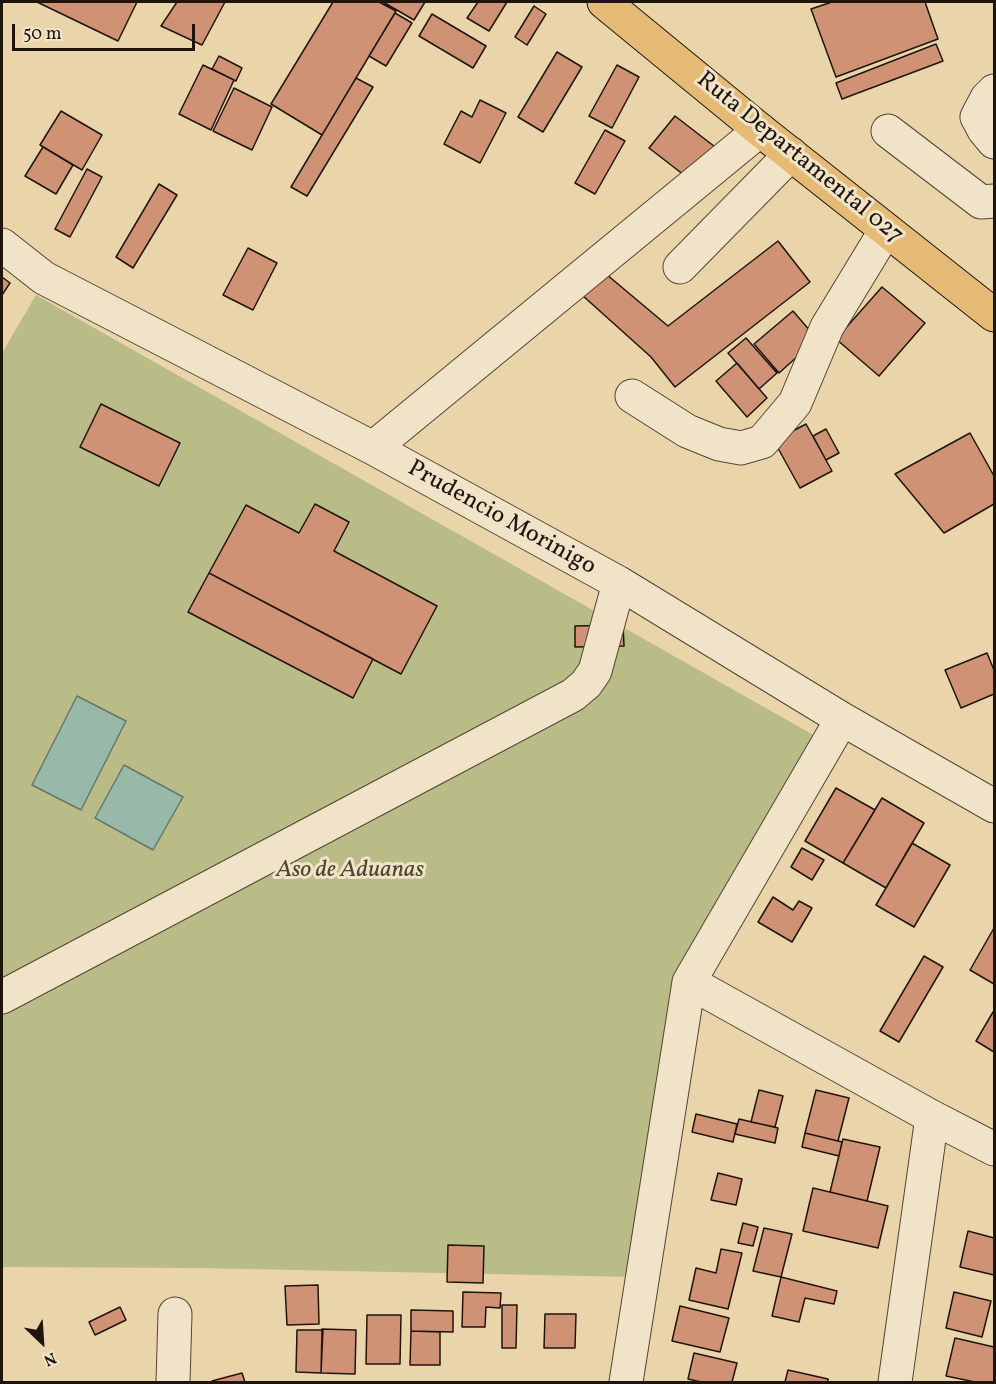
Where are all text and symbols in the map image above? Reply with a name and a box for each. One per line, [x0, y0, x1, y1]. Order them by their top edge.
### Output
scale bar [15, 12, 198, 50]
text: 50 m [23, 22, 62, 47]
street label: Ruta Departamental 027 [690, 67, 908, 251]
street label: Prudencio Morinigo [402, 455, 600, 583]
park label: Aso de Aduanas [276, 858, 424, 886]
north arrow [12, 1312, 72, 1372]
text: N [40, 1346, 60, 1371]

